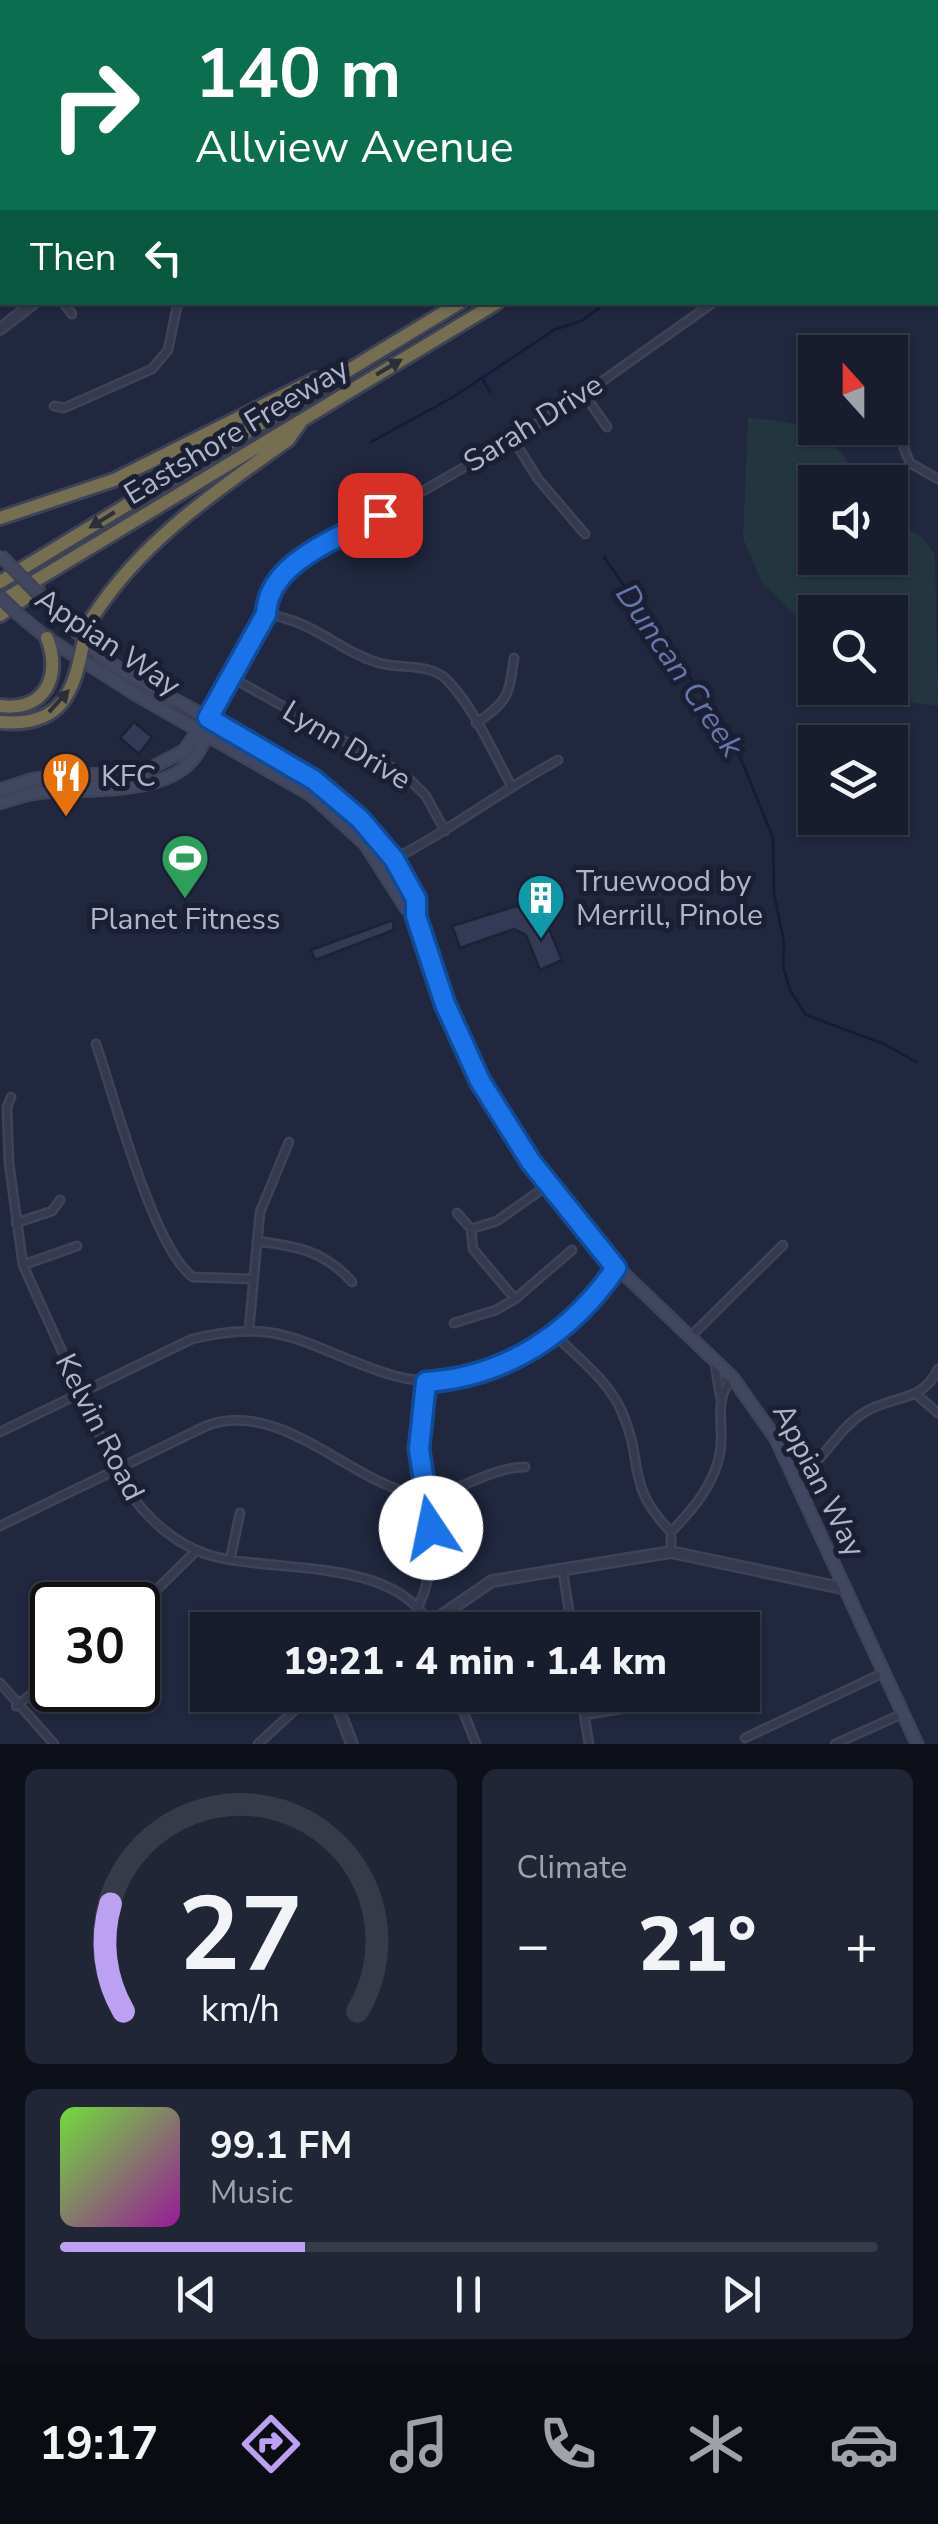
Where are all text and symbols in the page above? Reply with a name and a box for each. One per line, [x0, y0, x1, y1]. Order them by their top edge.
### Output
text: 140 m [195, 26, 401, 122]
icon: right [30, 40, 160, 170]
text: Allview Avenue [195, 117, 514, 178]
icon: left [136, 230, 191, 285]
text: Then [30, 232, 116, 283]
north arrow [798, 335, 908, 445]
map controls [798, 335, 908, 835]
street label: Eastshore Freeway [116, 348, 357, 515]
one-way arrow [375, 359, 403, 376]
street label: Sarah Drive [456, 365, 611, 482]
button: sound [798, 465, 908, 575]
pin [338, 473, 423, 558]
icon: arrive [353, 488, 408, 543]
one-way arrow [88, 511, 116, 529]
water label: Duncan Creek [606, 575, 754, 766]
street label: Appian Way [27, 579, 189, 706]
button: search [798, 595, 908, 705]
one-way arrow [47, 689, 69, 714]
street label: Lynn Drive [275, 691, 419, 800]
button: layers [798, 725, 908, 835]
restaurant icon: KFC [40, 750, 92, 818]
place label: KFC [101, 756, 156, 797]
sports icon: Planet Fitness [159, 832, 211, 900]
place label: Truewood by Merrill, Pinole [576, 861, 763, 936]
building icon: Truewood by Merrill, Pinole [515, 872, 567, 940]
place label: Planet Fitness [90, 899, 280, 940]
street label: Kelvin Road [45, 1347, 154, 1508]
street label: Appian Way [762, 1397, 875, 1564]
position arrow [379, 1476, 483, 1580]
speed limit sign: 30 [30, 1582, 160, 1712]
text: 19:21 · 4 min · 1.4 km [283, 1636, 667, 1687]
text: Climate [517, 1846, 627, 1889]
text: 27 [178, 1864, 303, 2006]
text: 21° [638, 1894, 757, 1996]
text: − [517, 1908, 550, 1983]
text: + [845, 1908, 878, 1983]
text: km/h [201, 1985, 280, 2034]
text: 99.1 FM [210, 2120, 352, 2171]
text: Music [210, 2171, 293, 2214]
icon: previous [169, 2267, 224, 2322]
icon: pause [441, 2267, 496, 2322]
icon: next [714, 2267, 769, 2322]
icon: directions [236, 2409, 306, 2479]
icon: music [384, 2409, 454, 2479]
icon: phone [533, 2409, 603, 2479]
icon: climate [681, 2409, 751, 2479]
icon: car [829, 2409, 899, 2479]
text: 19:17 [39, 2414, 158, 2475]

